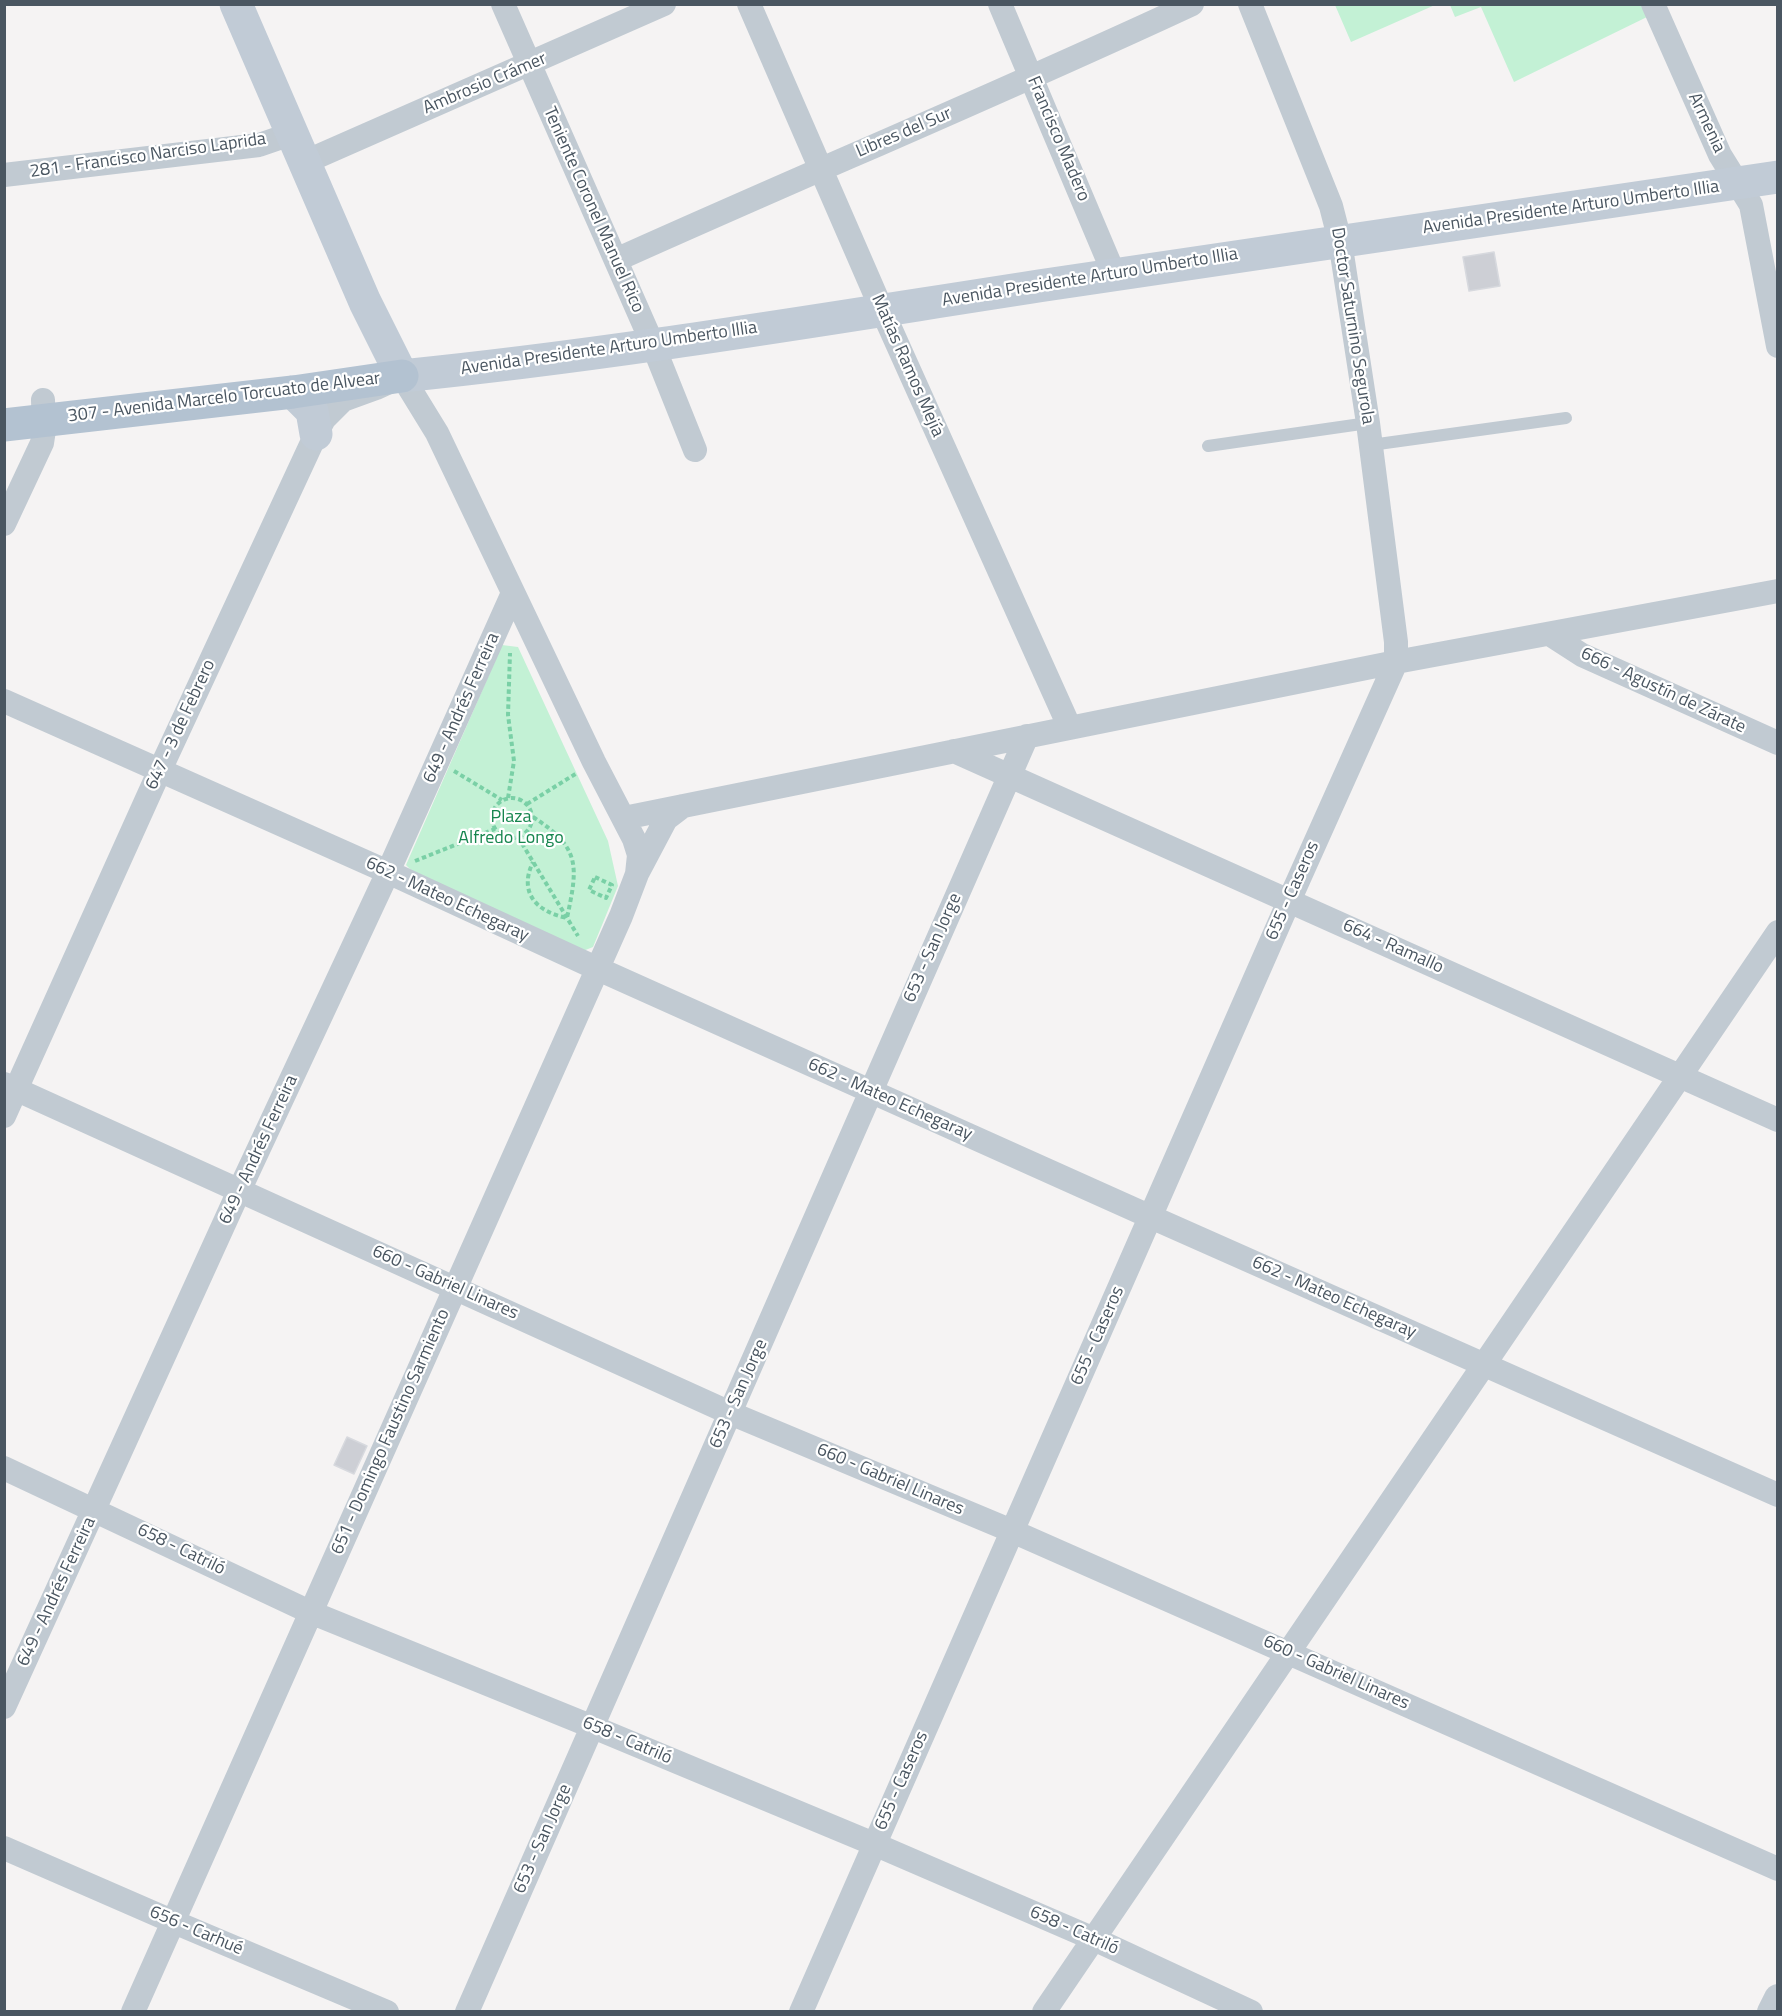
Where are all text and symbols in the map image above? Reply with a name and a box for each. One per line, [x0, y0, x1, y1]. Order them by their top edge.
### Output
street label: Ambrosio Crámer [420, 48, 550, 120]
street label: Francisco Madero [1022, 73, 1094, 205]
street label: Armenia [1683, 90, 1729, 156]
street label: Libres del Sur [853, 103, 955, 163]
street label: Teniente Coronel Manuel Rico [538, 104, 648, 316]
street label: 281 - Francisco Narciso Laprida [29, 129, 267, 183]
street label: Avenida Presidente Arturo Umberto Illia [1421, 176, 1721, 240]
street label: Doctor Saturnino Segurola [1326, 226, 1378, 426]
street label: Avenida Presidente Arturo Umberto Illia [941, 244, 1239, 312]
street label: Matías Ramos Mejía [866, 291, 948, 441]
street label: Avenida Presidente Arturo Umberto Illia [459, 317, 759, 381]
street label: 307 - Avenida Marcelo Torcuato de Alvear [67, 368, 381, 428]
street label: 649 - Andrés Ferreira [419, 630, 505, 786]
street label: 666 - Agustín de Zárate [1577, 643, 1749, 739]
street label: 647 - 3 de Febrero [141, 657, 221, 793]
park label: Plaza Alfredo Longo [458, 807, 564, 850]
street label: 655 - Caseros [1262, 838, 1324, 944]
street label: 662 - Mateo Echegaray [362, 853, 532, 947]
street label: 653 - San Jorge [899, 890, 967, 1006]
street label: 664 - Ramallo [1339, 915, 1447, 979]
street label: 662 - Mateo Echegaray [804, 1054, 976, 1146]
street label: 649 - Andrés Ferreira [215, 1072, 303, 1228]
street label: 660 - Gabriel Linares [369, 1241, 521, 1325]
street label: 662 - Mateo Echegaray [1248, 1252, 1420, 1344]
street label: 655 - Caseros [1067, 1283, 1129, 1389]
street label: 651 - Domingo Faustino Sarmiento [327, 1306, 455, 1558]
street label: 653 - San Jorge [705, 1336, 773, 1452]
street label: 660 - Gabriel Linares [813, 1439, 967, 1521]
street label: 649 - Andrés Ferreira [13, 1514, 101, 1670]
street label: 658 - Catriló [134, 1519, 228, 1581]
street label: 660 - Gabriel Linares [1260, 1631, 1412, 1715]
street label: 658 - Catriló [579, 1712, 675, 1770]
street label: 655 - Caseros [871, 1728, 933, 1834]
street label: 653 - San Jorge [509, 1781, 577, 1897]
street label: 656 - Carhué [146, 1902, 246, 1960]
street label: 658 - Catriló [1026, 1902, 1122, 1960]

